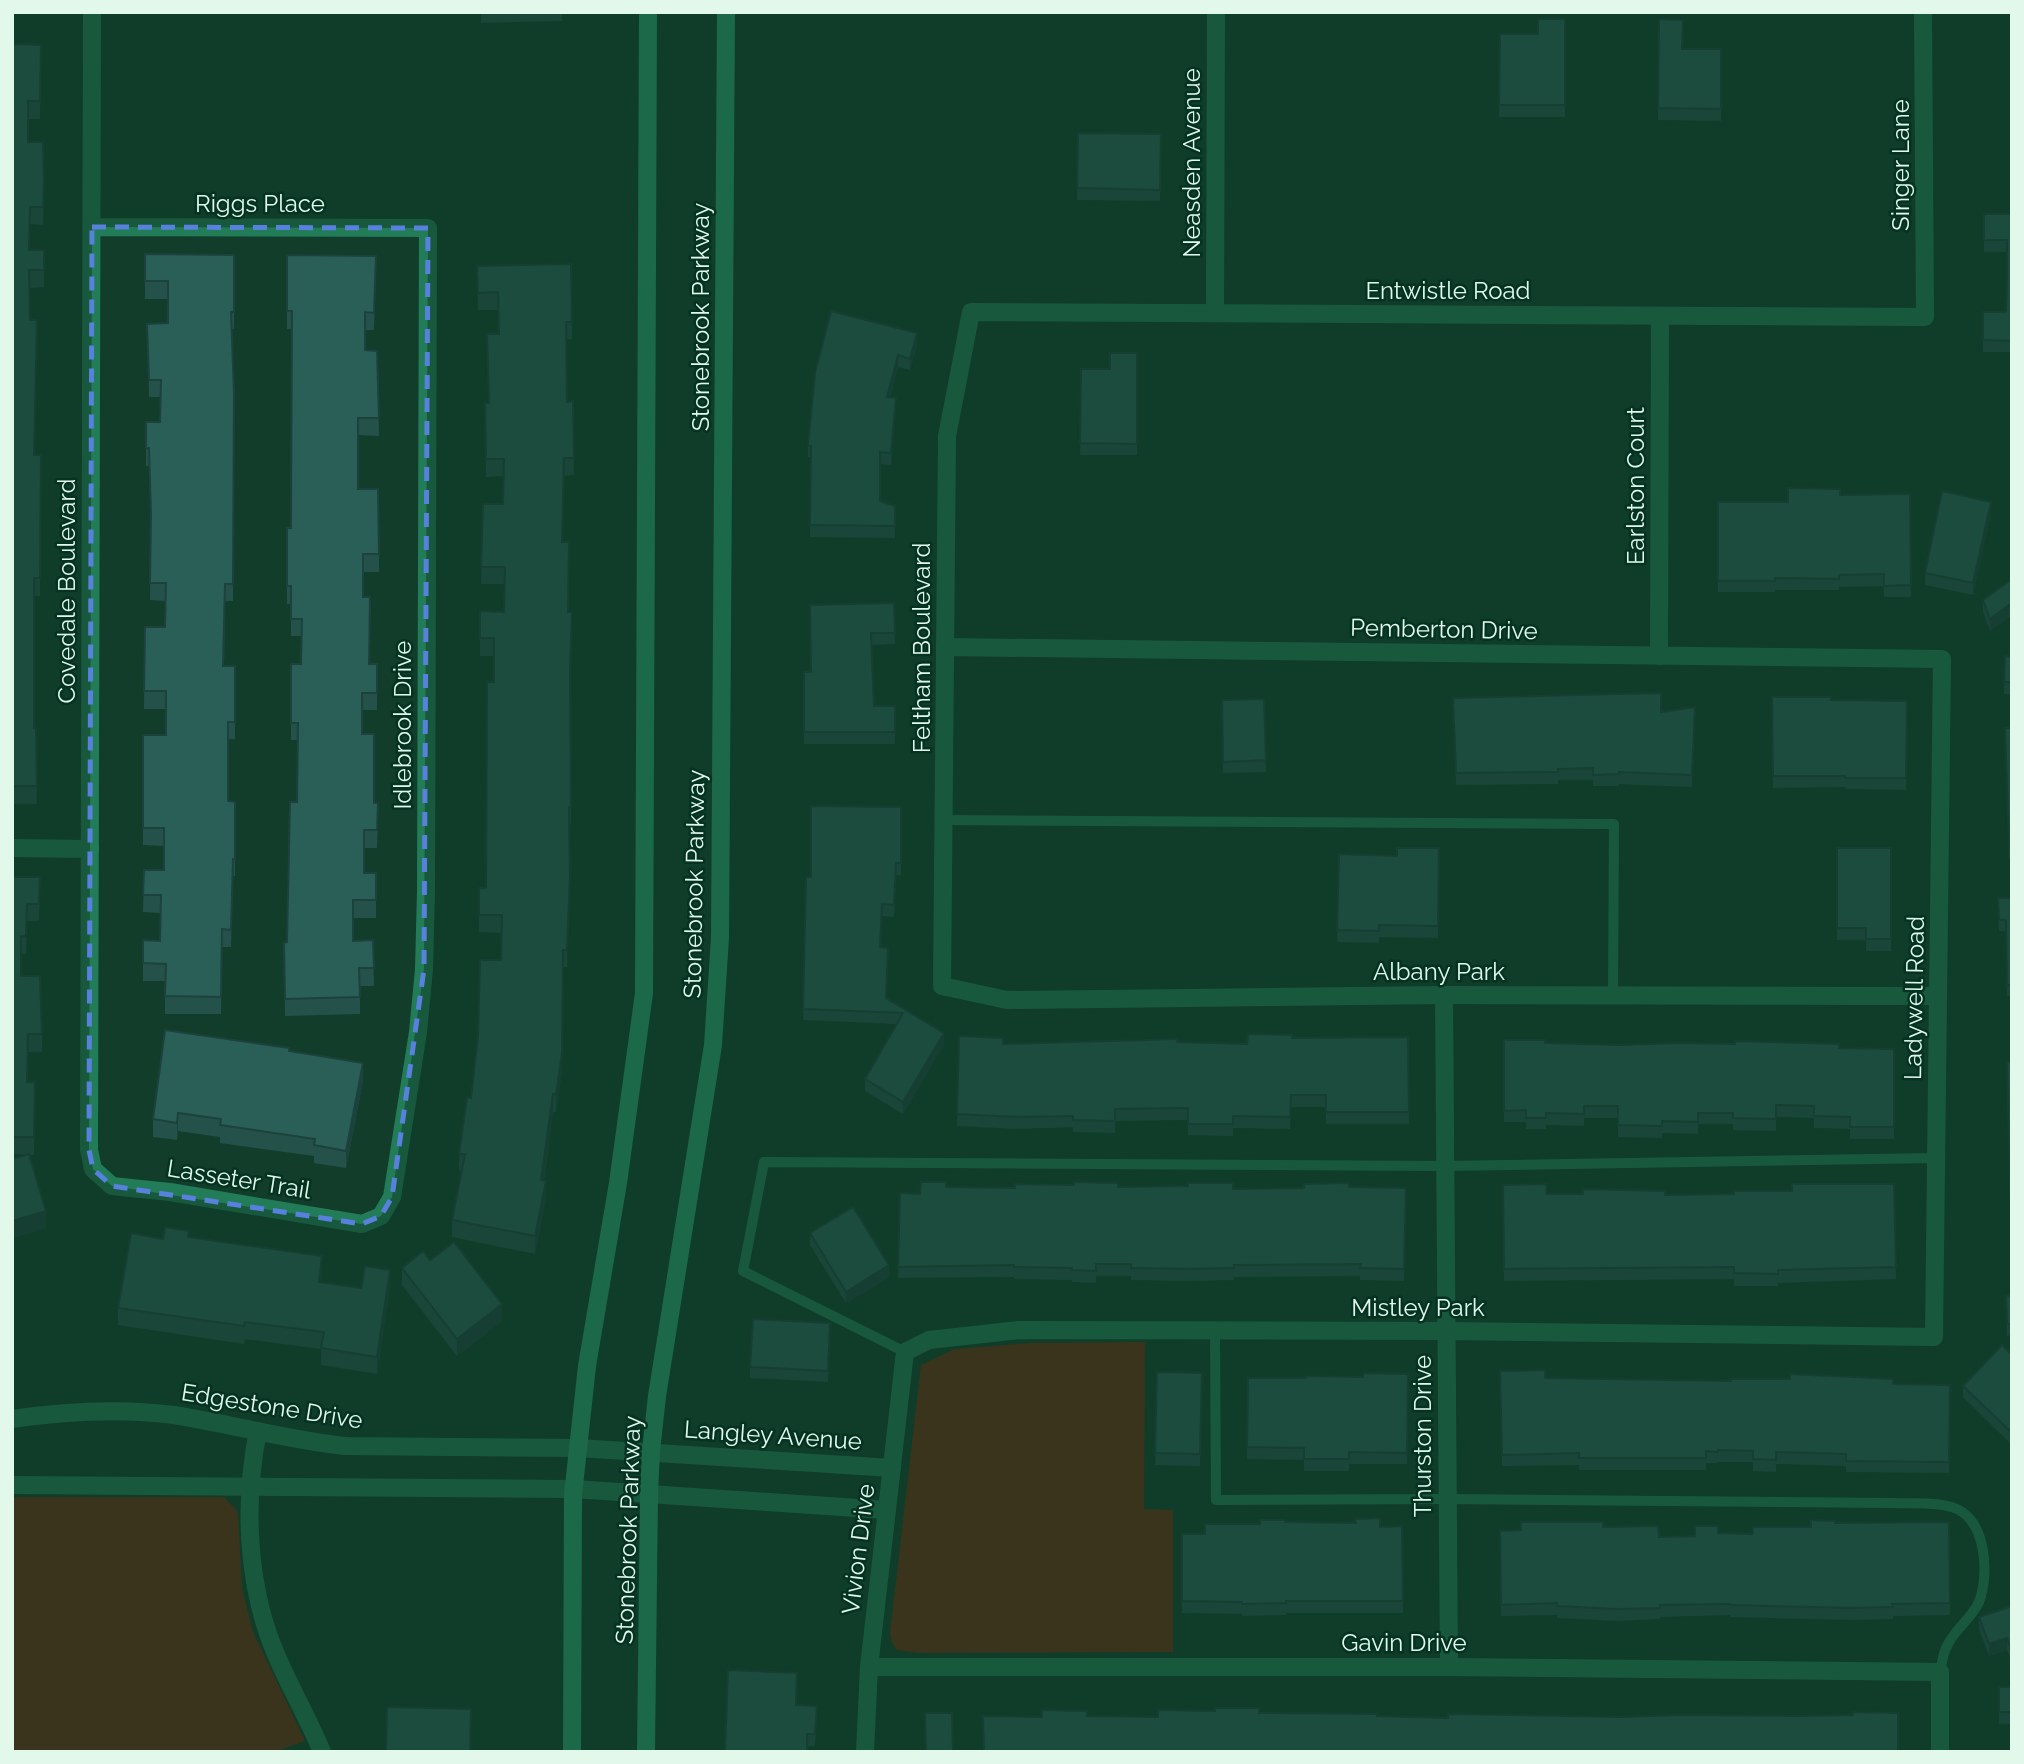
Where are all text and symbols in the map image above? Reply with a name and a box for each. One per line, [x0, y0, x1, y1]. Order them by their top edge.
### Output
street label: Neasden Avenue [1177, 68, 1206, 258]
street label: Singer Lane [1886, 99, 1915, 231]
street label: Riggs Place [195, 189, 325, 218]
street label: Stonebrook Parkway [686, 203, 715, 431]
street label: Entwistle Road [1365, 276, 1531, 305]
street label: Earlston Court [1621, 407, 1650, 565]
street label: Covedale Boulevard [52, 479, 81, 703]
street label: Feltham Boulevard [907, 543, 936, 753]
street label: Pemberton Drive [1350, 613, 1538, 645]
street label: Idlebrook Drive [388, 641, 417, 809]
street label: Stonebrook Parkway [678, 769, 710, 999]
street label: Ladywell Road [1898, 916, 1930, 1080]
street label: Albany Park [1373, 957, 1505, 986]
street label: Lasseter Trail [165, 1153, 313, 1205]
street label: Mistley Park [1351, 1293, 1485, 1322]
street label: Thurston Drive [1408, 1355, 1437, 1517]
street label: Edgestone Drive [179, 1377, 365, 1435]
street label: Langley Avenue [683, 1414, 863, 1456]
street label: Stonebrook Parkway [610, 1415, 646, 1645]
street label: Vivion Drive [836, 1482, 880, 1616]
street label: Gavin Drive [1341, 1628, 1467, 1657]

